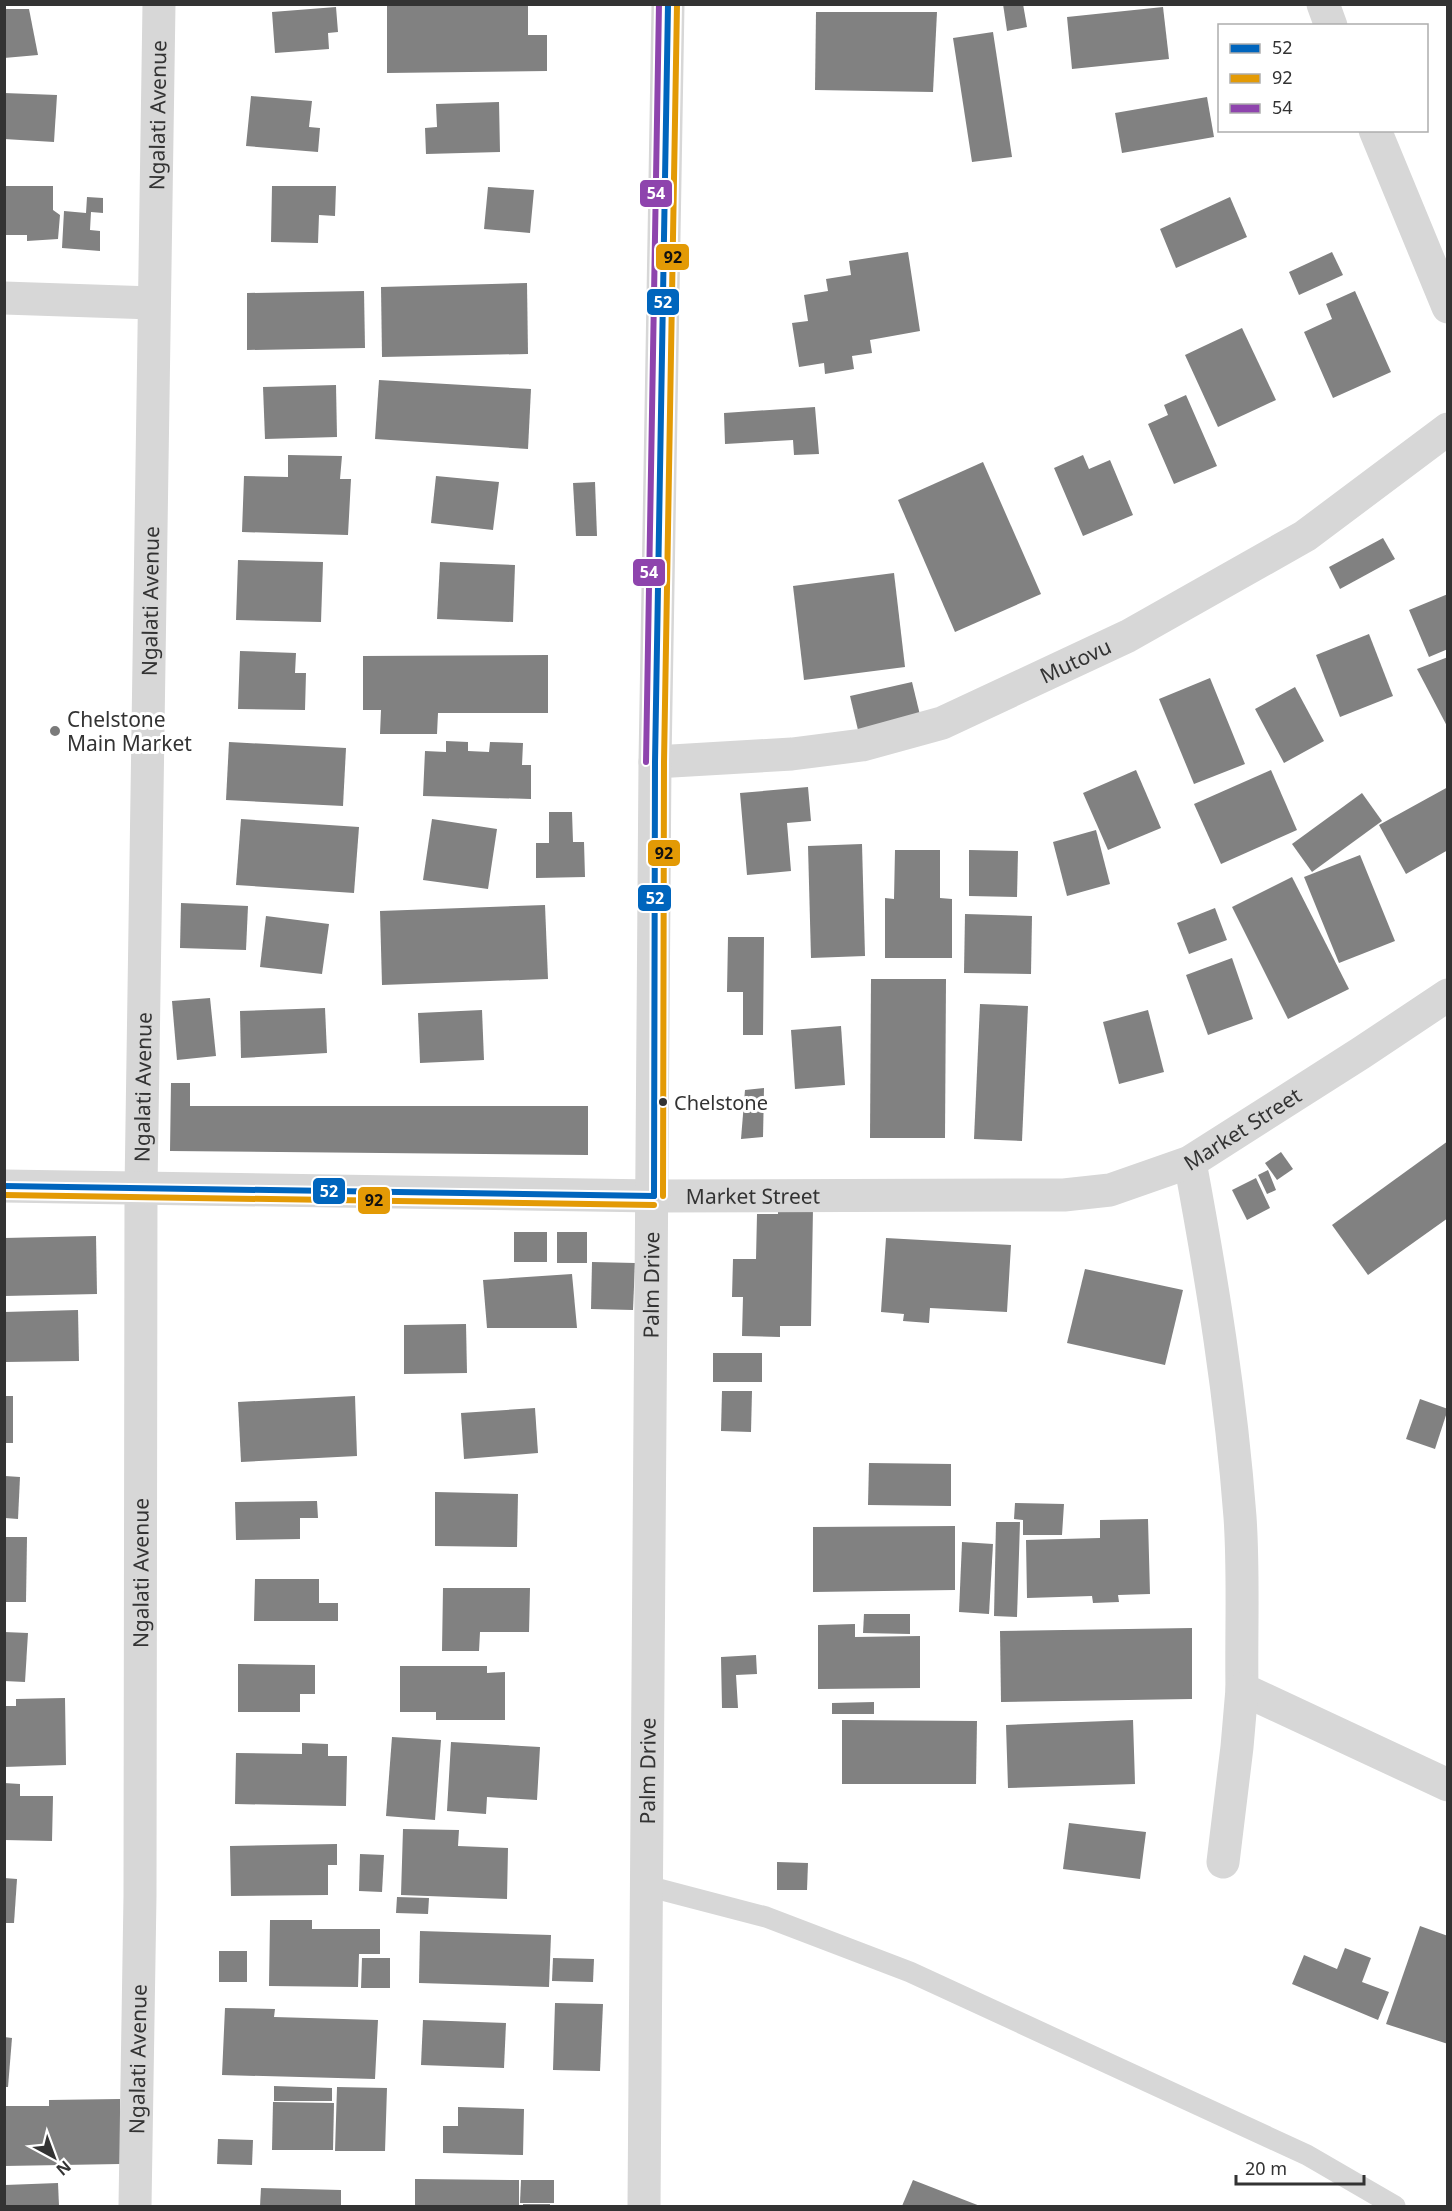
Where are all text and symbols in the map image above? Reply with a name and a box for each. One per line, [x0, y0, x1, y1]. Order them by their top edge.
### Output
legend [1218, 24, 1428, 132]
text: 52 [1272, 35, 1293, 59]
street label: Ngalati Avenue [142, 40, 172, 190]
text: 92 [1272, 65, 1293, 89]
text: 54 [1272, 95, 1293, 119]
line badge: 54 [639, 179, 673, 208]
text: 54 [647, 182, 665, 204]
line badge: 92 [655, 243, 690, 271]
text: 92 [664, 246, 682, 268]
line badge: 52 [646, 288, 680, 316]
text: 52 [654, 291, 672, 313]
street label: Ngalati Avenue [135, 526, 165, 676]
line badge: 54 [632, 558, 666, 587]
text: 54 [640, 561, 658, 583]
street label: Mutovu [1035, 632, 1116, 689]
place label: Chelstone Main Market [67, 705, 192, 757]
marker: Chelstone Main Market [48, 724, 62, 738]
line badge: 92 [647, 839, 681, 867]
text: 92 [655, 842, 673, 864]
line badge: 52 [637, 884, 672, 912]
text: 52 [646, 887, 664, 909]
street label: Ngalati Avenue [127, 1012, 158, 1162]
street label: Market Street [1178, 1081, 1307, 1177]
place label: Chelstone [674, 1089, 768, 1116]
marker: Chelstone [657, 1096, 669, 1108]
line badge: 52 [312, 1177, 346, 1205]
text: 52 [320, 1180, 338, 1202]
street label: Market Street [686, 1182, 821, 1210]
line badge: 92 [357, 1186, 391, 1215]
text: 92 [365, 1189, 383, 1211]
street label: Palm Drive [637, 1231, 665, 1339]
street label: Ngalati Avenue [126, 1498, 155, 1648]
street label: Palm Drive [633, 1717, 662, 1825]
street label: Ngalati Avenue [122, 1984, 153, 2134]
north arrow [24, 2127, 84, 2187]
scale bar [1236, 2148, 1364, 2186]
text: N [52, 2156, 76, 2181]
text: 20 m [1245, 2156, 1287, 2180]

